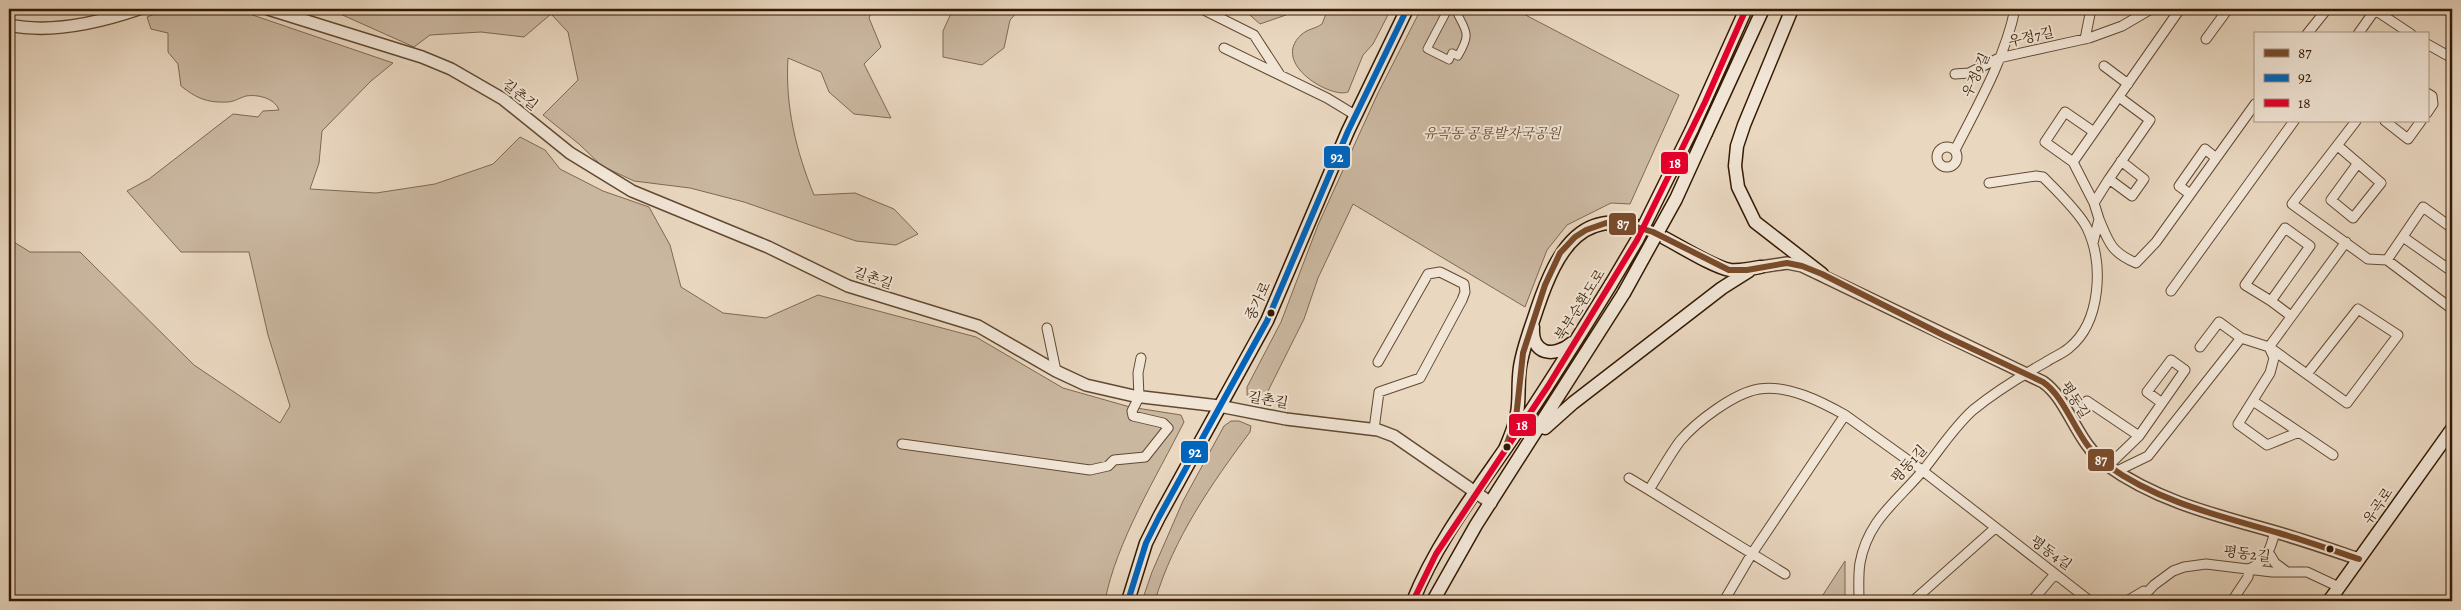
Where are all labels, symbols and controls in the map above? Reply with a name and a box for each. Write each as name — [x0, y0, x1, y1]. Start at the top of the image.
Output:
street label: 우정7길 — [2006, 23, 2056, 51]
legend — [2254, 32, 2428, 122]
text: 87 — [2298, 43, 2312, 63]
street label: 우정9길 — [1958, 50, 1994, 100]
text: 92 — [2298, 67, 2312, 87]
street label: 길촌길 — [498, 75, 542, 115]
text: 18 — [2298, 93, 2310, 113]
park label: 유곡동 공룡발자국공원 — [1423, 124, 1562, 143]
line badge: 92 — [1323, 145, 1351, 169]
text: 92 — [1330, 148, 1344, 167]
line badge: 18 — [1660, 151, 1689, 175]
text: 18 — [1669, 154, 1681, 173]
line badge: 87 — [1608, 212, 1637, 236]
text: 87 — [1617, 215, 1629, 234]
street label: 길촌길 — [851, 262, 895, 294]
street label: 북부순환도로 — [1550, 265, 1610, 344]
street label: 종가로 — [1241, 278, 1275, 323]
unlabelled marker — [1266, 308, 1276, 318]
street label: 평동길 — [2056, 378, 2094, 422]
street label: 길촌길 — [1246, 387, 1290, 413]
line badge: 18 — [1508, 413, 1537, 437]
text: 18 — [1516, 416, 1528, 435]
line badge: 92 — [1180, 440, 1209, 464]
street label: 평동1길 — [1887, 441, 1931, 487]
unlabelled marker — [1502, 442, 1512, 452]
text: 92 — [1188, 443, 1202, 462]
line badge: 87 — [2087, 448, 2115, 472]
text: 87 — [2095, 451, 2107, 470]
street label: 유곡로 — [2359, 484, 2398, 528]
street label: 평동4길 — [2026, 532, 2076, 574]
street label: 평동2길 — [2222, 542, 2272, 566]
unlabelled marker — [2325, 544, 2335, 554]

